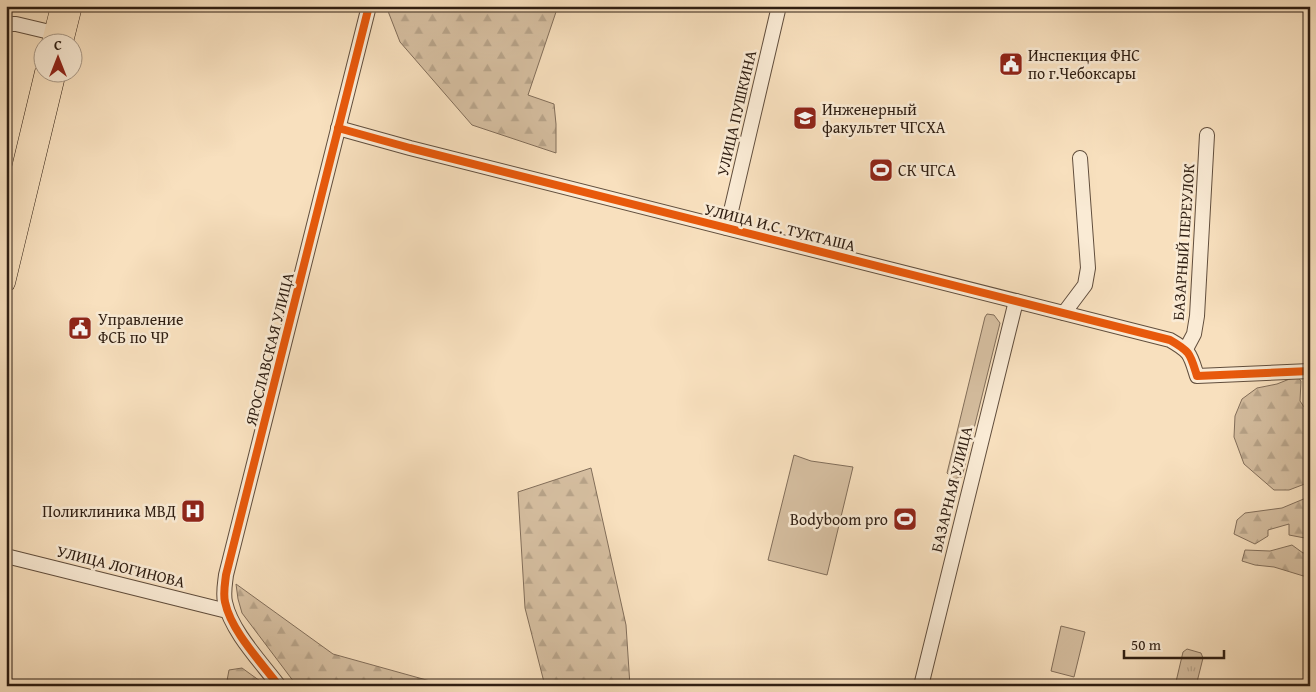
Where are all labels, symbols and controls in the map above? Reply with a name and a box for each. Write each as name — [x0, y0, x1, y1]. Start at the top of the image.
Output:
north arrow — [32, 32, 82, 82]
text: С — [54, 35, 62, 55]
place label: Инспекция ФНС по г.Чебоксары — [1028, 43, 1140, 85]
street label: УЛИЦА ПУШКИНА — [710, 47, 762, 178]
public building icon: Инспекция ФНС по г.Чебоксары — [998, 51, 1024, 77]
place label: Инженерный факультет ЧГСХА — [822, 97, 946, 139]
school or university icon: Инженерный факультет ЧГСХА — [792, 105, 818, 131]
sports icon: СК ЧГСА — [868, 157, 894, 183]
place label: СК ЧГСА — [898, 158, 956, 182]
street label: БАЗАРНЫЙ ПЕРЕУЛОК — [1166, 163, 1200, 321]
street label: УЛИЦА И.С. ТУКТАША — [702, 197, 859, 258]
street label: ЯРОСЛАВСКАЯ УЛИЦА — [238, 270, 300, 429]
place label: Управление ФСБ по ЧР — [98, 307, 183, 349]
public building icon: Управление ФСБ по ЧР — [67, 315, 93, 341]
street label: БАЗАРНАЯ УЛИЦА — [924, 423, 978, 555]
hospital icon: Поликлиника МВД — [180, 498, 206, 524]
place label: Поликлиника МВД — [42, 499, 176, 523]
sports icon: Bodyboom pro — [892, 506, 918, 532]
place label: Bodyboom pro — [790, 507, 888, 531]
street label: УЛИЦА ЛОГИНОВА — [54, 538, 188, 594]
scale bar — [1124, 627, 1224, 659]
text: 50 m — [1131, 634, 1162, 655]

